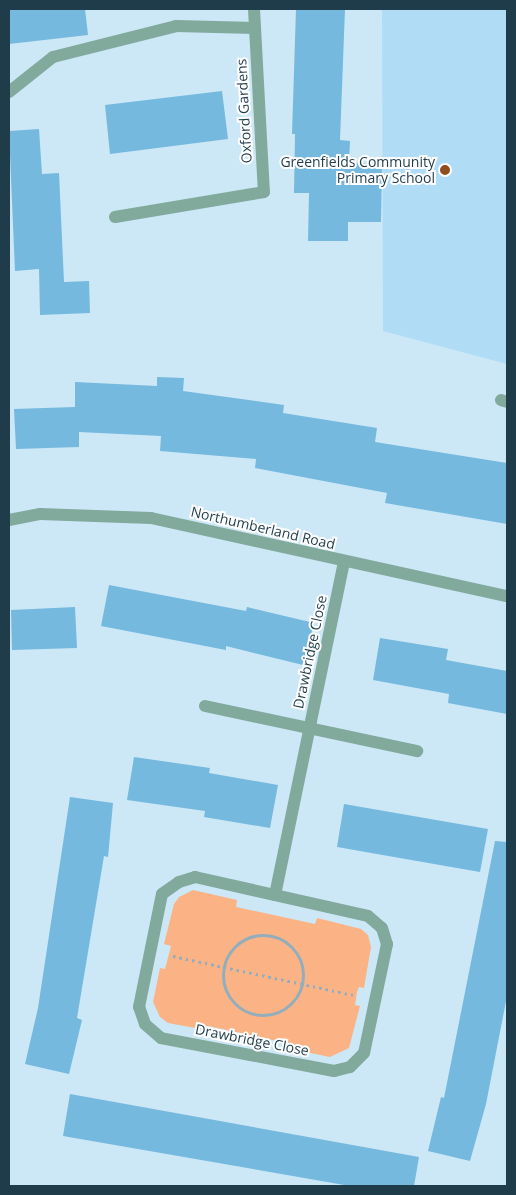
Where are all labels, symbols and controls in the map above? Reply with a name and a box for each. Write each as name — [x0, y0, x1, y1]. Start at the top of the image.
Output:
street label: Oxford Gardens — [233, 58, 255, 164]
place label: Greenfields Community Primary School — [280, 154, 435, 186]
marker: Greenfields Community Primary School — [439, 164, 451, 176]
street label: Northumberland Road — [189, 503, 337, 553]
street label: Drawbridge Close — [290, 594, 330, 710]
street label: Drawbridge Close — [194, 1021, 310, 1059]

